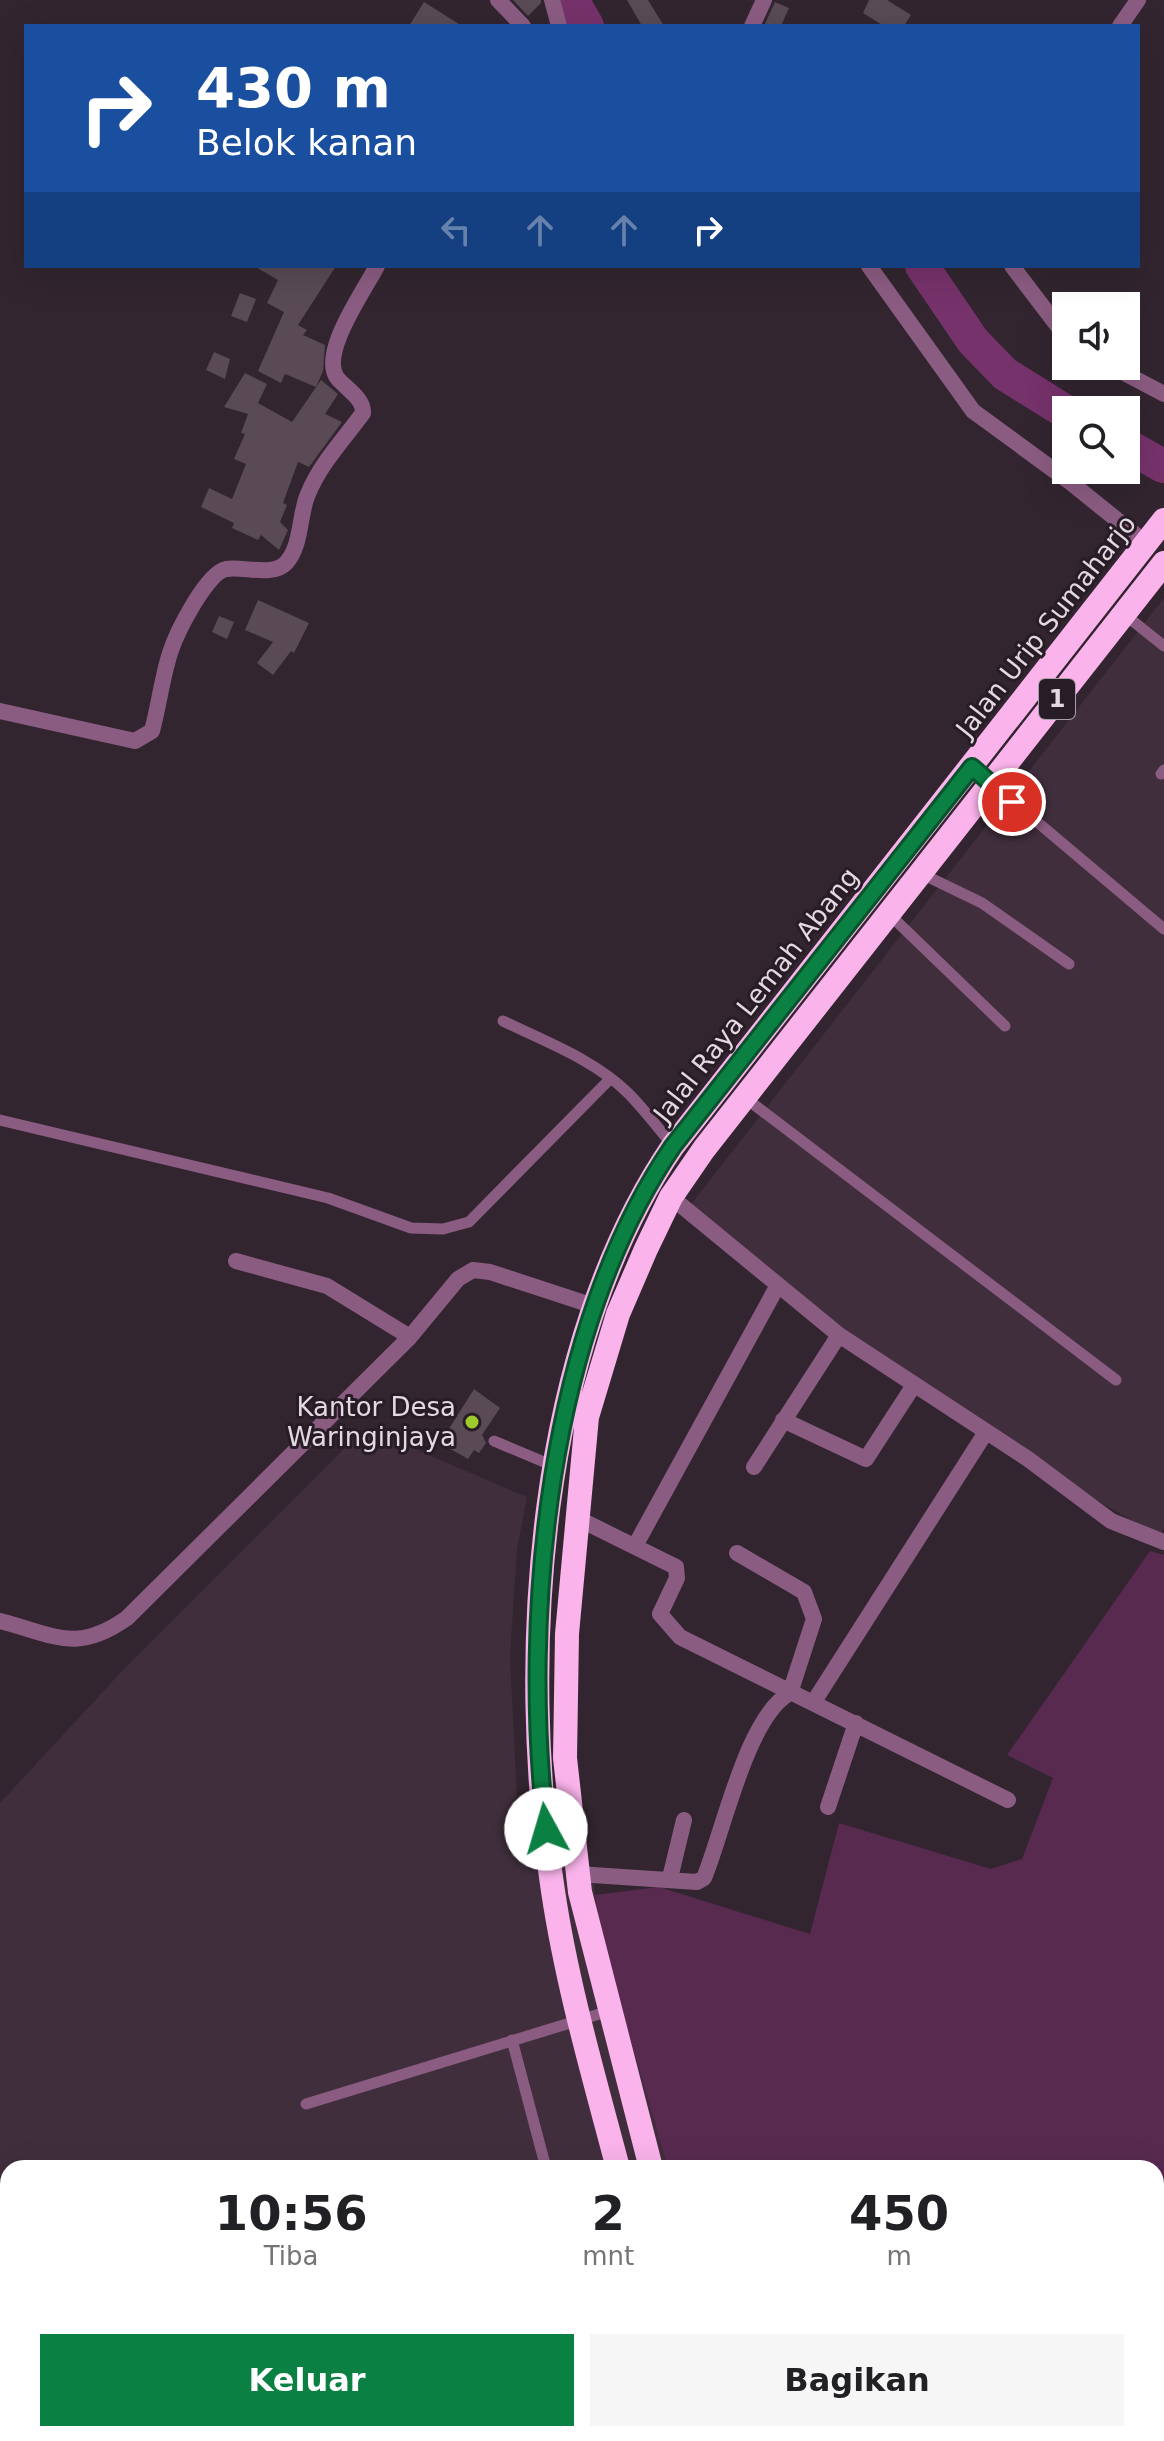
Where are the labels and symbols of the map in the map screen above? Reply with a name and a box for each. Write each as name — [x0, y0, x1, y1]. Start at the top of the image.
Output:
street label: Jalan Urip Sumaharjo — [949, 509, 1142, 745]
road number: 1 — [1039, 679, 1075, 719]
pin — [978, 768, 1046, 836]
street label: Jalal Raya Lemah Abang — [646, 862, 865, 1130]
place label: Kantor Desa Waringinjaya — [287, 1392, 456, 1452]
marker: Kantor Desa Waringinjaya — [463, 1413, 481, 1431]
position arrow — [504, 1787, 588, 1871]

